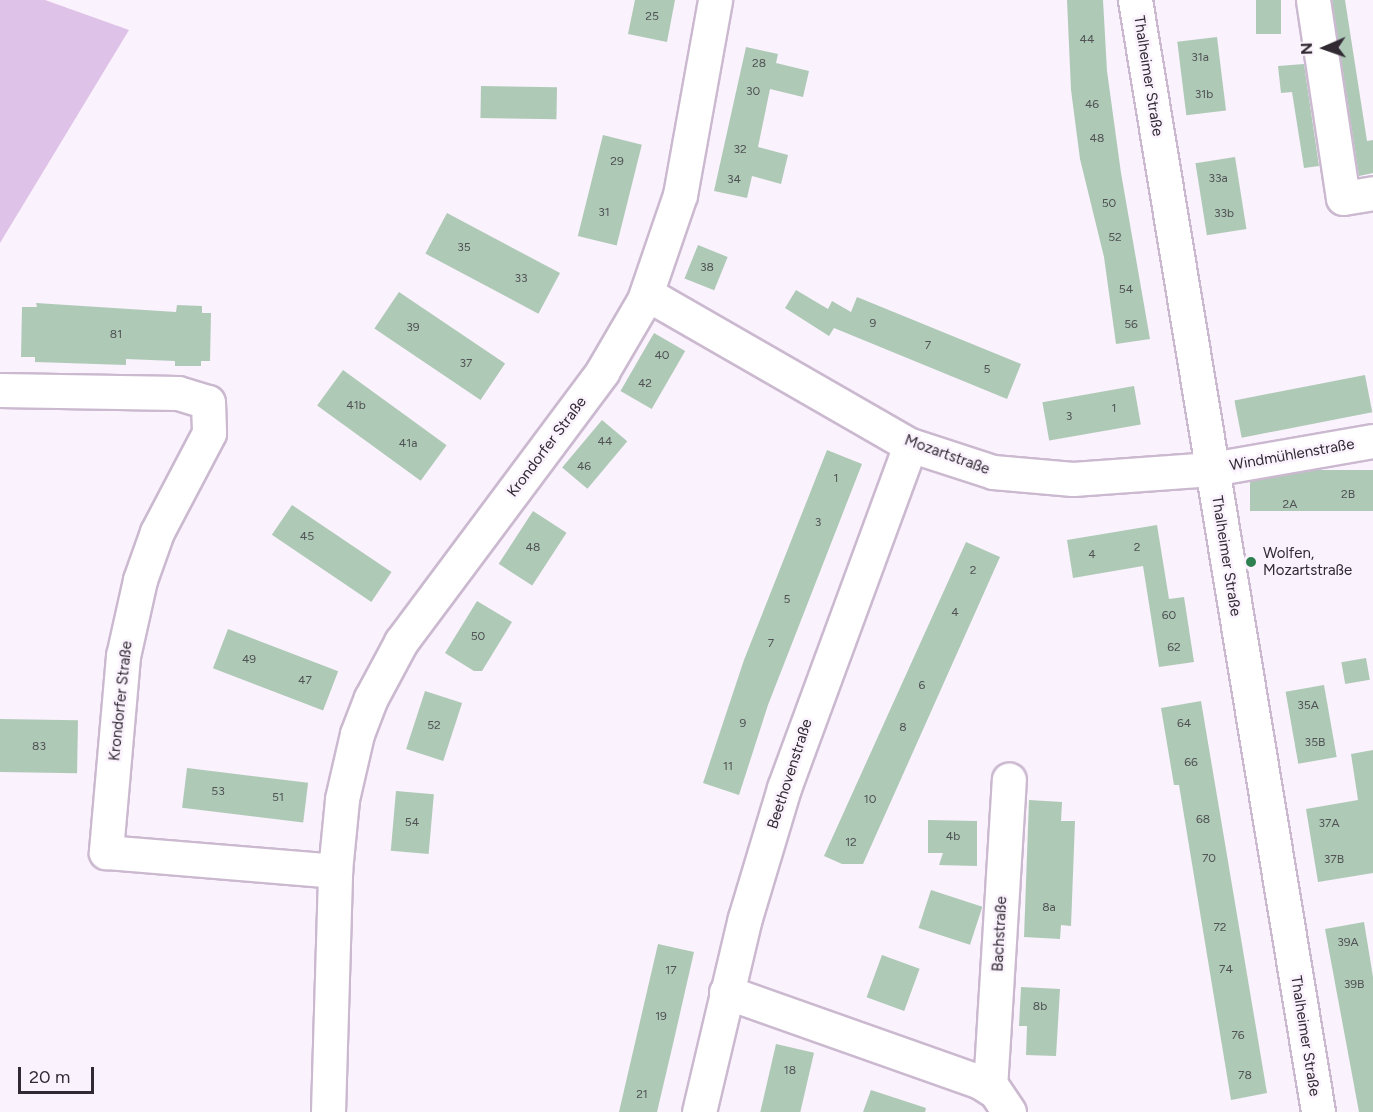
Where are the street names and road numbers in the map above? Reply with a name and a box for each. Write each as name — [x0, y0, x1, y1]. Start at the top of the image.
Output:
street label: Thalheimer Straße — [1130, 15, 1166, 137]
street label: Krondorfer Straße — [504, 393, 590, 501]
street label: Mozartstraße — [902, 431, 992, 479]
street label: Windmühlenstraße — [1228, 435, 1356, 475]
street label: Thalheimer Straße — [1208, 495, 1244, 617]
street label: Krondorfer Straße — [106, 640, 136, 762]
street label: Beethovenstraße — [764, 717, 816, 831]
street label: Bachstraße — [989, 896, 1011, 972]
street label: Thalheimer Straße — [1287, 975, 1323, 1097]

